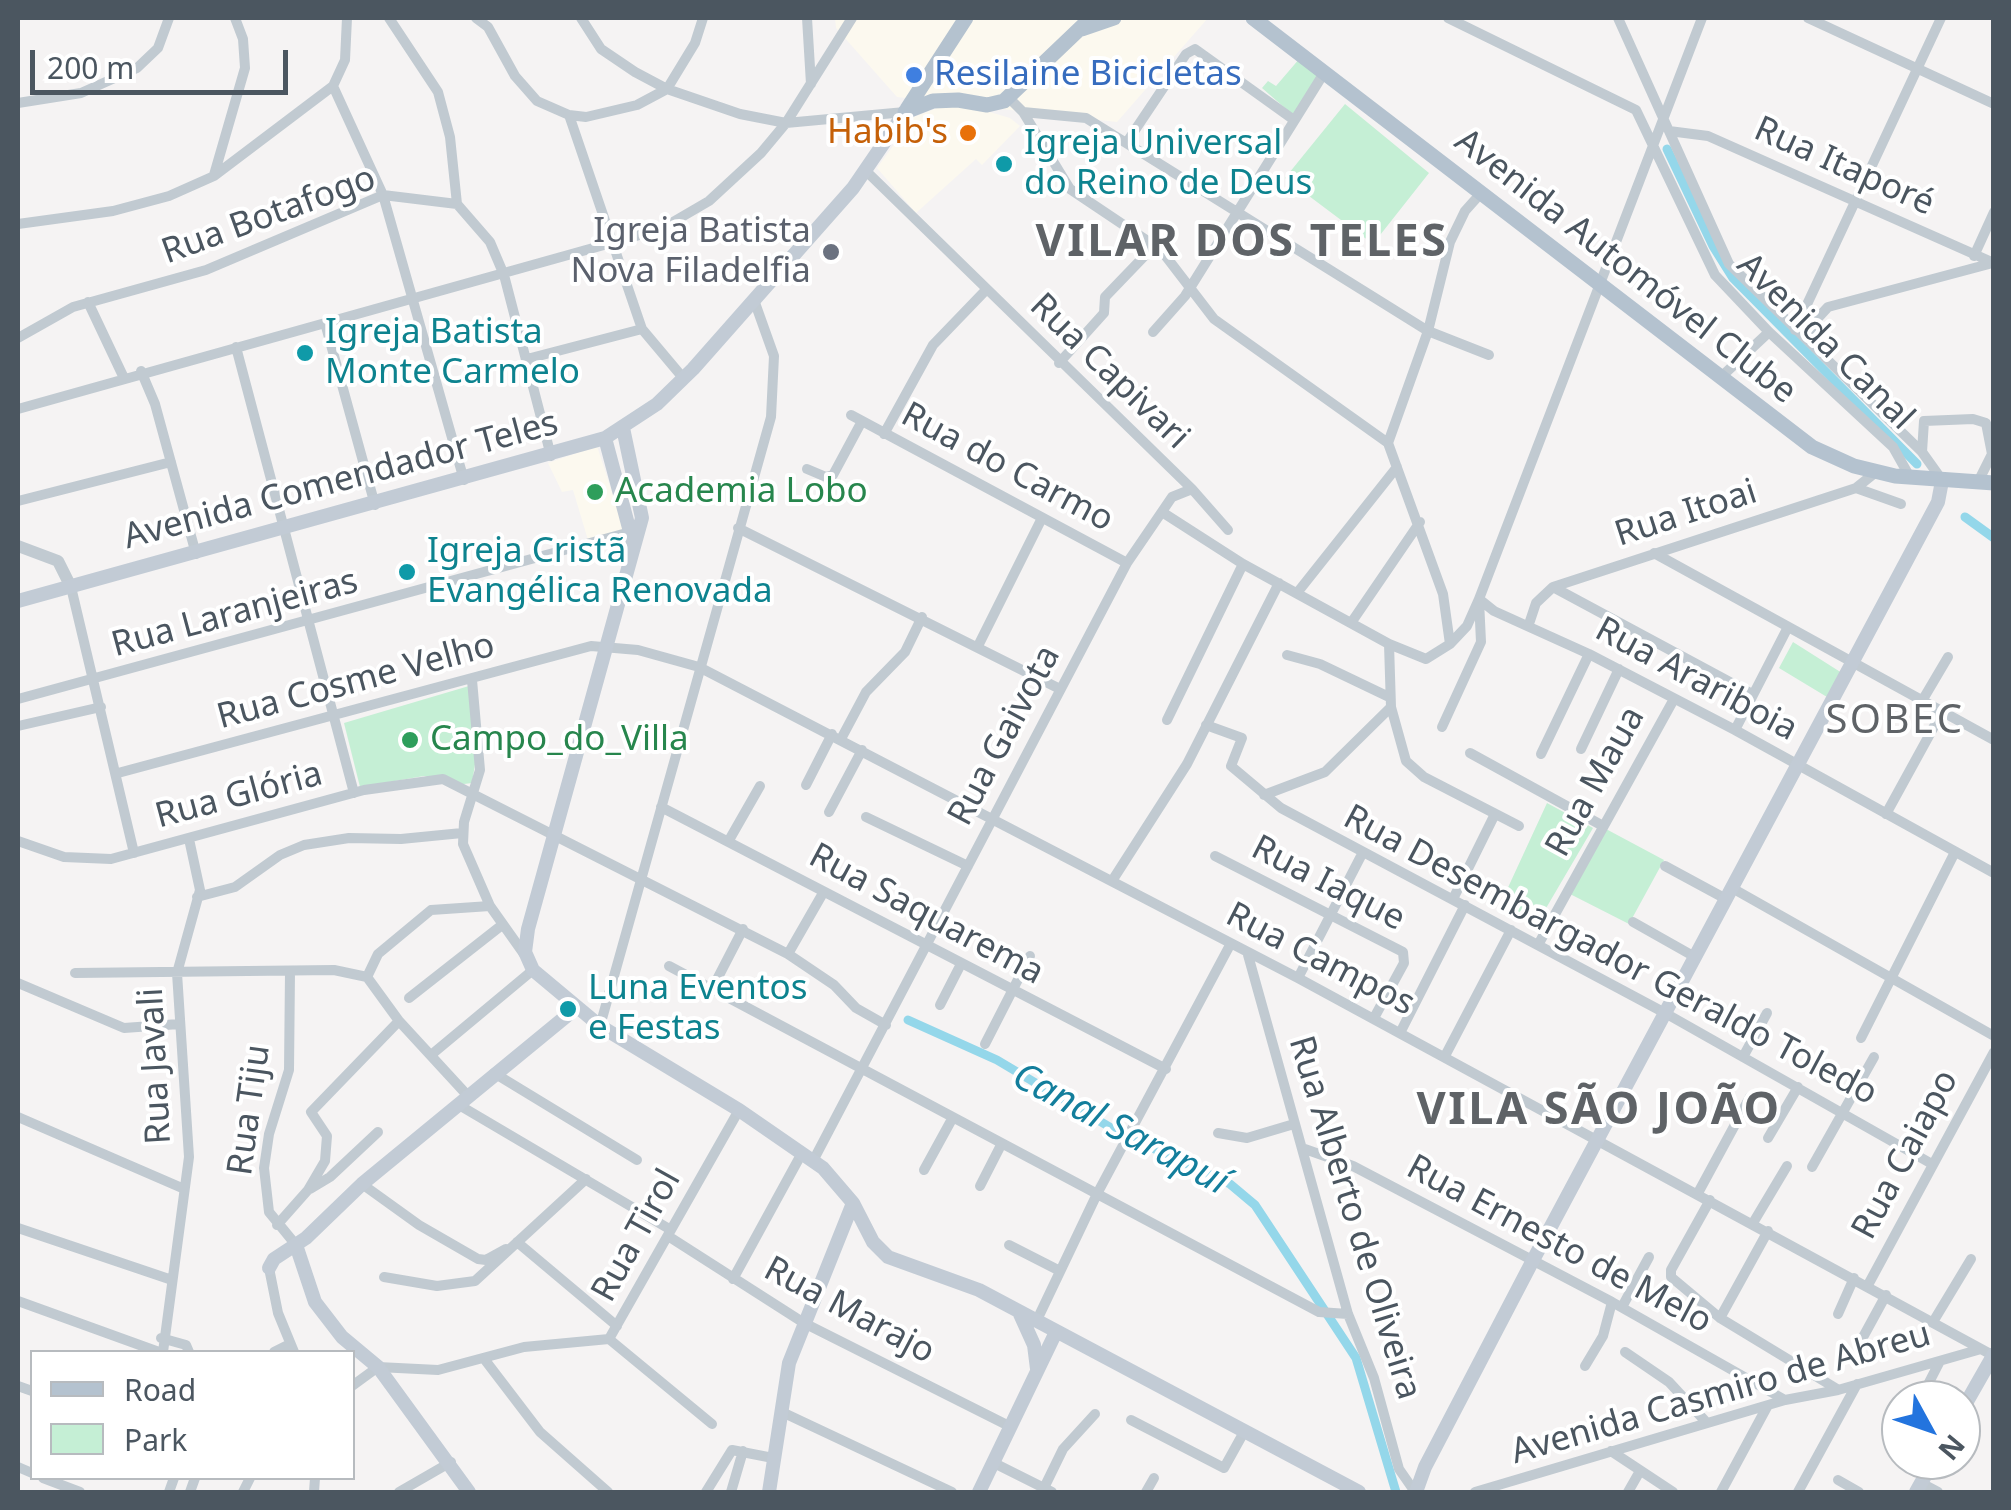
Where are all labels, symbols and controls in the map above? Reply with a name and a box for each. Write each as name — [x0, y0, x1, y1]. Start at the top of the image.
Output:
scale bar — [35, 30, 292, 92]
text: 200 m — [47, 47, 134, 88]
place label: Resilaine Bicicletas — [934, 54, 1242, 96]
marker: Resilaine Bicicletas — [903, 64, 925, 86]
street label: Rua Itaporé — [1748, 109, 1940, 225]
place label: Habib's — [827, 112, 948, 154]
street label: Avenida Automóvel Clube — [1446, 121, 1804, 413]
marker: Habib's — [957, 122, 979, 144]
place label: Igreja Universal do Reino de Deus — [1024, 123, 1312, 205]
marker: Igreja Universal do Reino de Deus — [993, 153, 1015, 175]
street label: Rua Botafogo — [156, 158, 382, 274]
place label: Igreja Batista Nova Filadelfia — [571, 211, 811, 293]
district label: VILAR DOS TELES — [1035, 216, 1449, 270]
marker: Igreja Batista Nova Filadelfia — [820, 241, 842, 263]
street label: Avenida Canal — [1728, 245, 1922, 439]
street label: Rua Capivari — [1021, 286, 1197, 458]
place label: Igreja Batista Monte Carmelo — [325, 312, 580, 394]
marker: Igreja Batista Monte Carmelo — [294, 342, 316, 364]
street label: Rua do Carmo — [894, 395, 1120, 541]
street label: Avenida Comendador Teles — [119, 403, 563, 559]
place label: Academia Lobo — [615, 471, 868, 513]
street label: Rua Itoai — [1610, 471, 1762, 557]
marker: Academia Lobo — [584, 481, 606, 503]
place label: Igreja Cristã Evangélica Renovada — [427, 531, 773, 613]
street label: Rua Laranjeiras — [107, 561, 363, 667]
marker: Igreja Cristã Evangélica Renovada — [396, 561, 418, 583]
street label: Rua Arariboia — [1588, 609, 1804, 751]
street label: Rua Cosme Velho — [213, 625, 499, 739]
street label: Rua Gaivota — [940, 639, 1070, 833]
district label: SOBEC — [1825, 698, 1965, 746]
street label: Rua Maua — [1538, 700, 1654, 864]
place label: Campo_do_Villa — [430, 719, 689, 761]
marker: Campo_do_Villa — [399, 729, 421, 751]
street label: Rua Glória — [151, 754, 327, 838]
street label: Rua Desembargador Geraldo Toledo — [1336, 797, 1884, 1115]
street label: Rua Iaque — [1244, 827, 1412, 941]
street label: Rua Saquarema — [802, 836, 1050, 994]
street label: Rua Campos — [1219, 895, 1421, 1025]
place label: Luna Eventos e Festas — [588, 968, 808, 1050]
street label: Rua Javali — [131, 987, 181, 1145]
marker: Luna Eventos e Festas — [557, 998, 579, 1020]
street label: Rua Alberto de Oliveira — [1279, 1031, 1429, 1405]
street label: Rua Tiju — [220, 1042, 280, 1178]
water label: Canal Sarapuí — [1004, 1054, 1236, 1206]
street label: Rua Caiapo — [1844, 1063, 1968, 1247]
district label: VILA SÃO JOÃO — [1416, 1084, 1782, 1138]
street label: Rua Ernesto de Melo — [1399, 1147, 1719, 1343]
street label: Rua Tirol — [584, 1163, 690, 1309]
street label: Rua Marajo — [757, 1249, 941, 1373]
street label: Avenida Casmiro de Abreu — [1506, 1314, 1936, 1474]
legend — [30, 1350, 355, 1480]
text: Road — [124, 1369, 196, 1410]
north arrow — [1881, 1380, 1981, 1480]
text: Park — [124, 1419, 187, 1460]
text: N — [1931, 1427, 1974, 1469]

